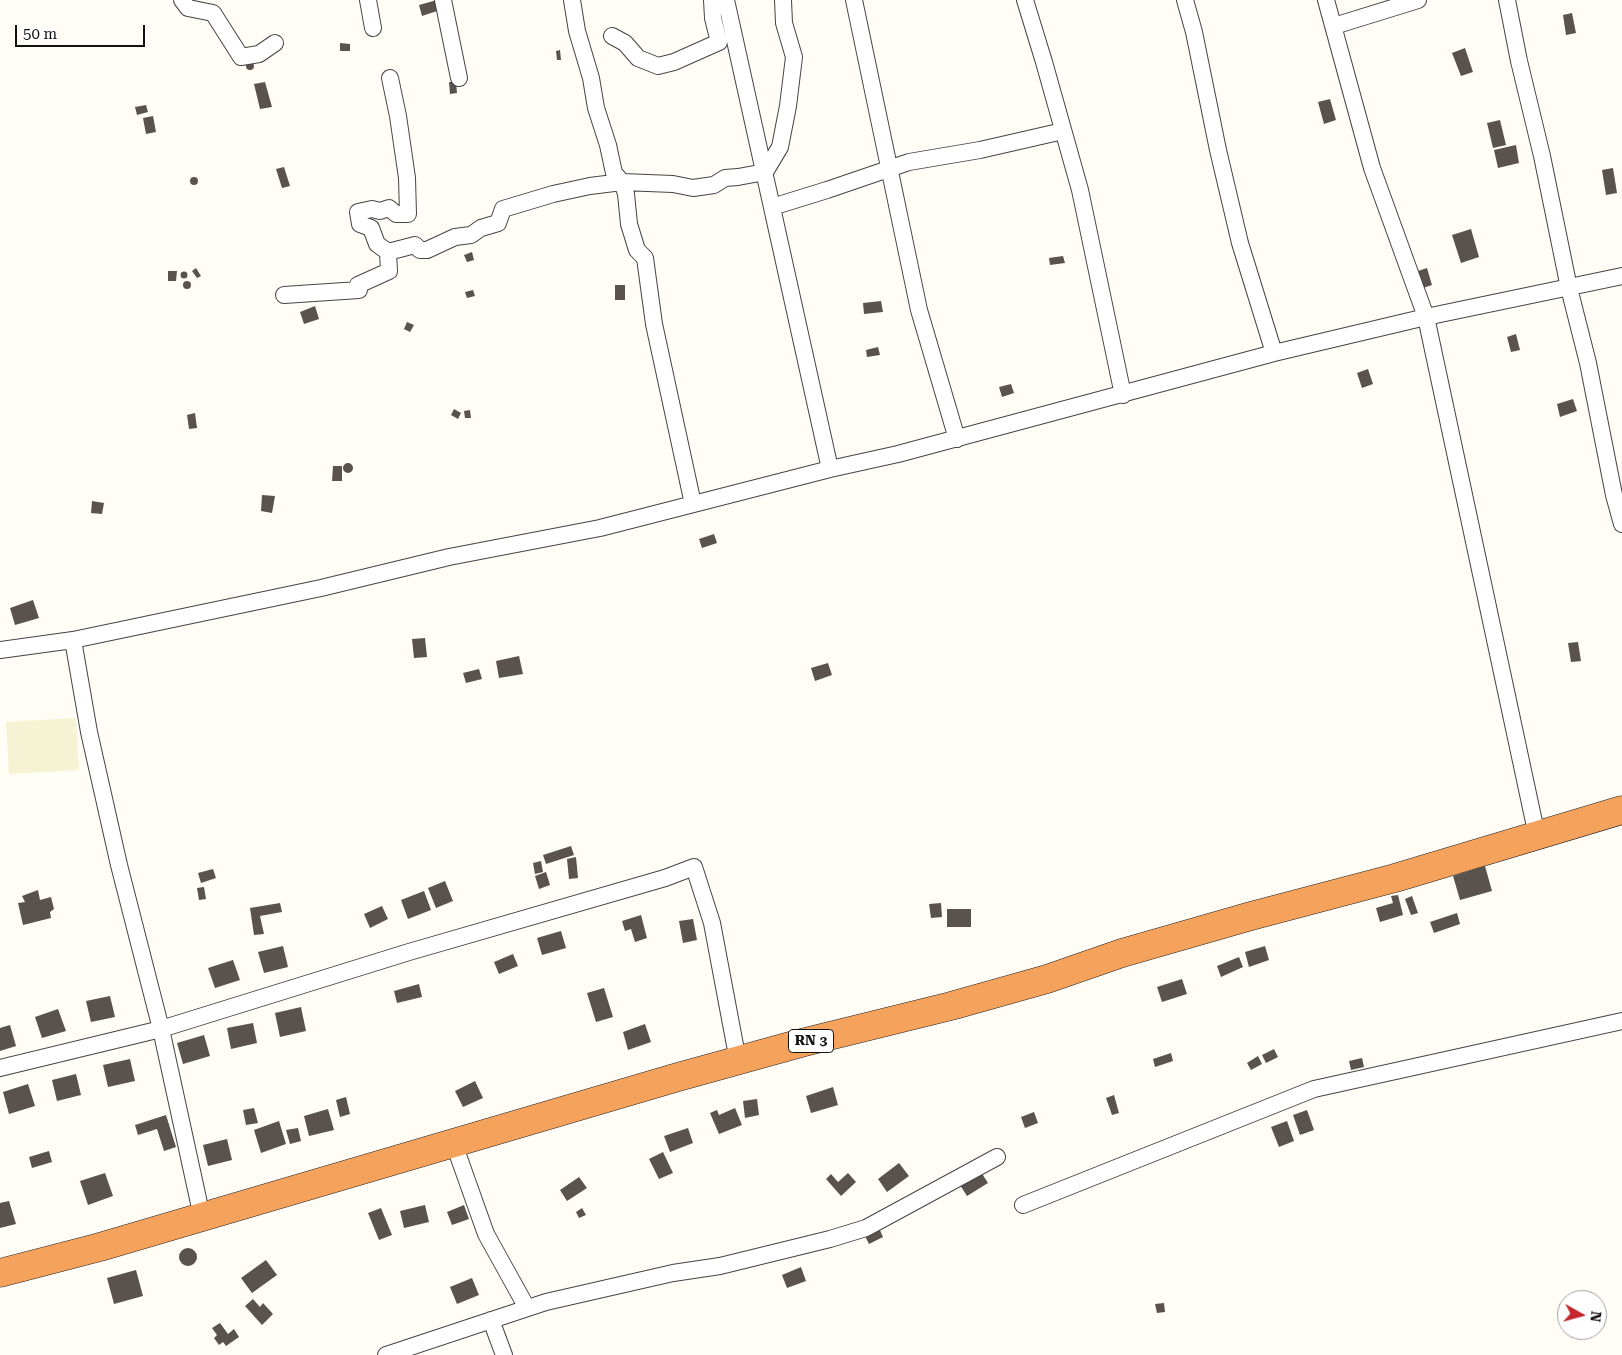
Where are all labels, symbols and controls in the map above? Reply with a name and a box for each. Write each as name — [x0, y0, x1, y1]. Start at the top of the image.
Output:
scale bar — [18, 15, 148, 47]
text: 50 m — [23, 25, 57, 43]
road number: RN 3 — [788, 1030, 834, 1052]
north arrow — [1557, 1290, 1607, 1340]
text: N — [1587, 1310, 1604, 1323]

